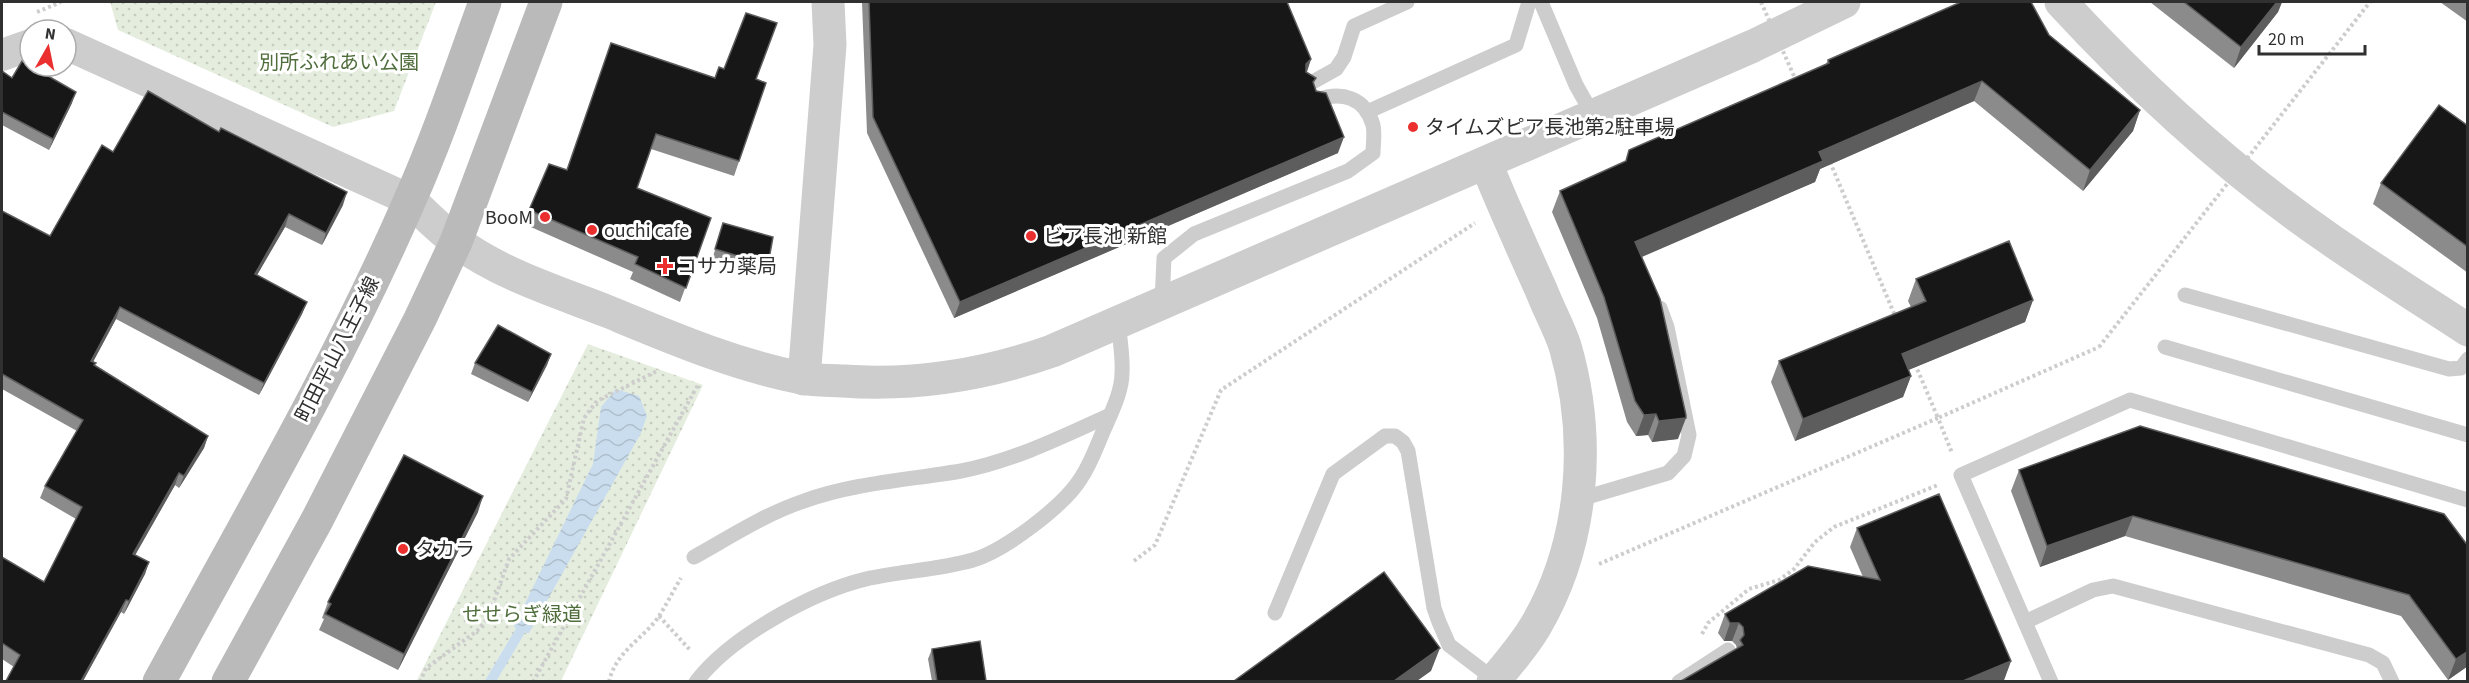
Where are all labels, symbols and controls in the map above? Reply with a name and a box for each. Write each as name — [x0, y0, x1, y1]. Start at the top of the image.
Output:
north arrow — [18, 18, 78, 78]
scale bar — [2259, 18, 2366, 56]
text: N — [43, 22, 57, 46]
text: 20 m — [2268, 27, 2304, 52]
park label: 別所ふれあい公園 — [259, 49, 419, 77]
place label: タイムズピア長池第2駐車場 — [1425, 114, 1675, 142]
marker: タイムズピア長池第2駐車場 — [1406, 120, 1420, 134]
place label: BooM — [485, 204, 533, 232]
marker: BooM — [538, 210, 552, 224]
place label: ouchi cafe — [604, 217, 689, 245]
marker: ouchi cafe — [585, 223, 599, 237]
place label: ビア長池 新館 — [1043, 223, 1167, 251]
marker: ビア長池 新館 — [1024, 229, 1038, 243]
place label: コサカ薬局 — [677, 253, 777, 281]
marker: コサカ薬局 — [658, 259, 672, 273]
street label: 町田平山八王子線 — [289, 272, 387, 427]
place label: タカラ — [415, 536, 475, 564]
marker: タカラ — [396, 542, 410, 556]
park label: せせらぎ緑道 — [462, 601, 582, 629]

